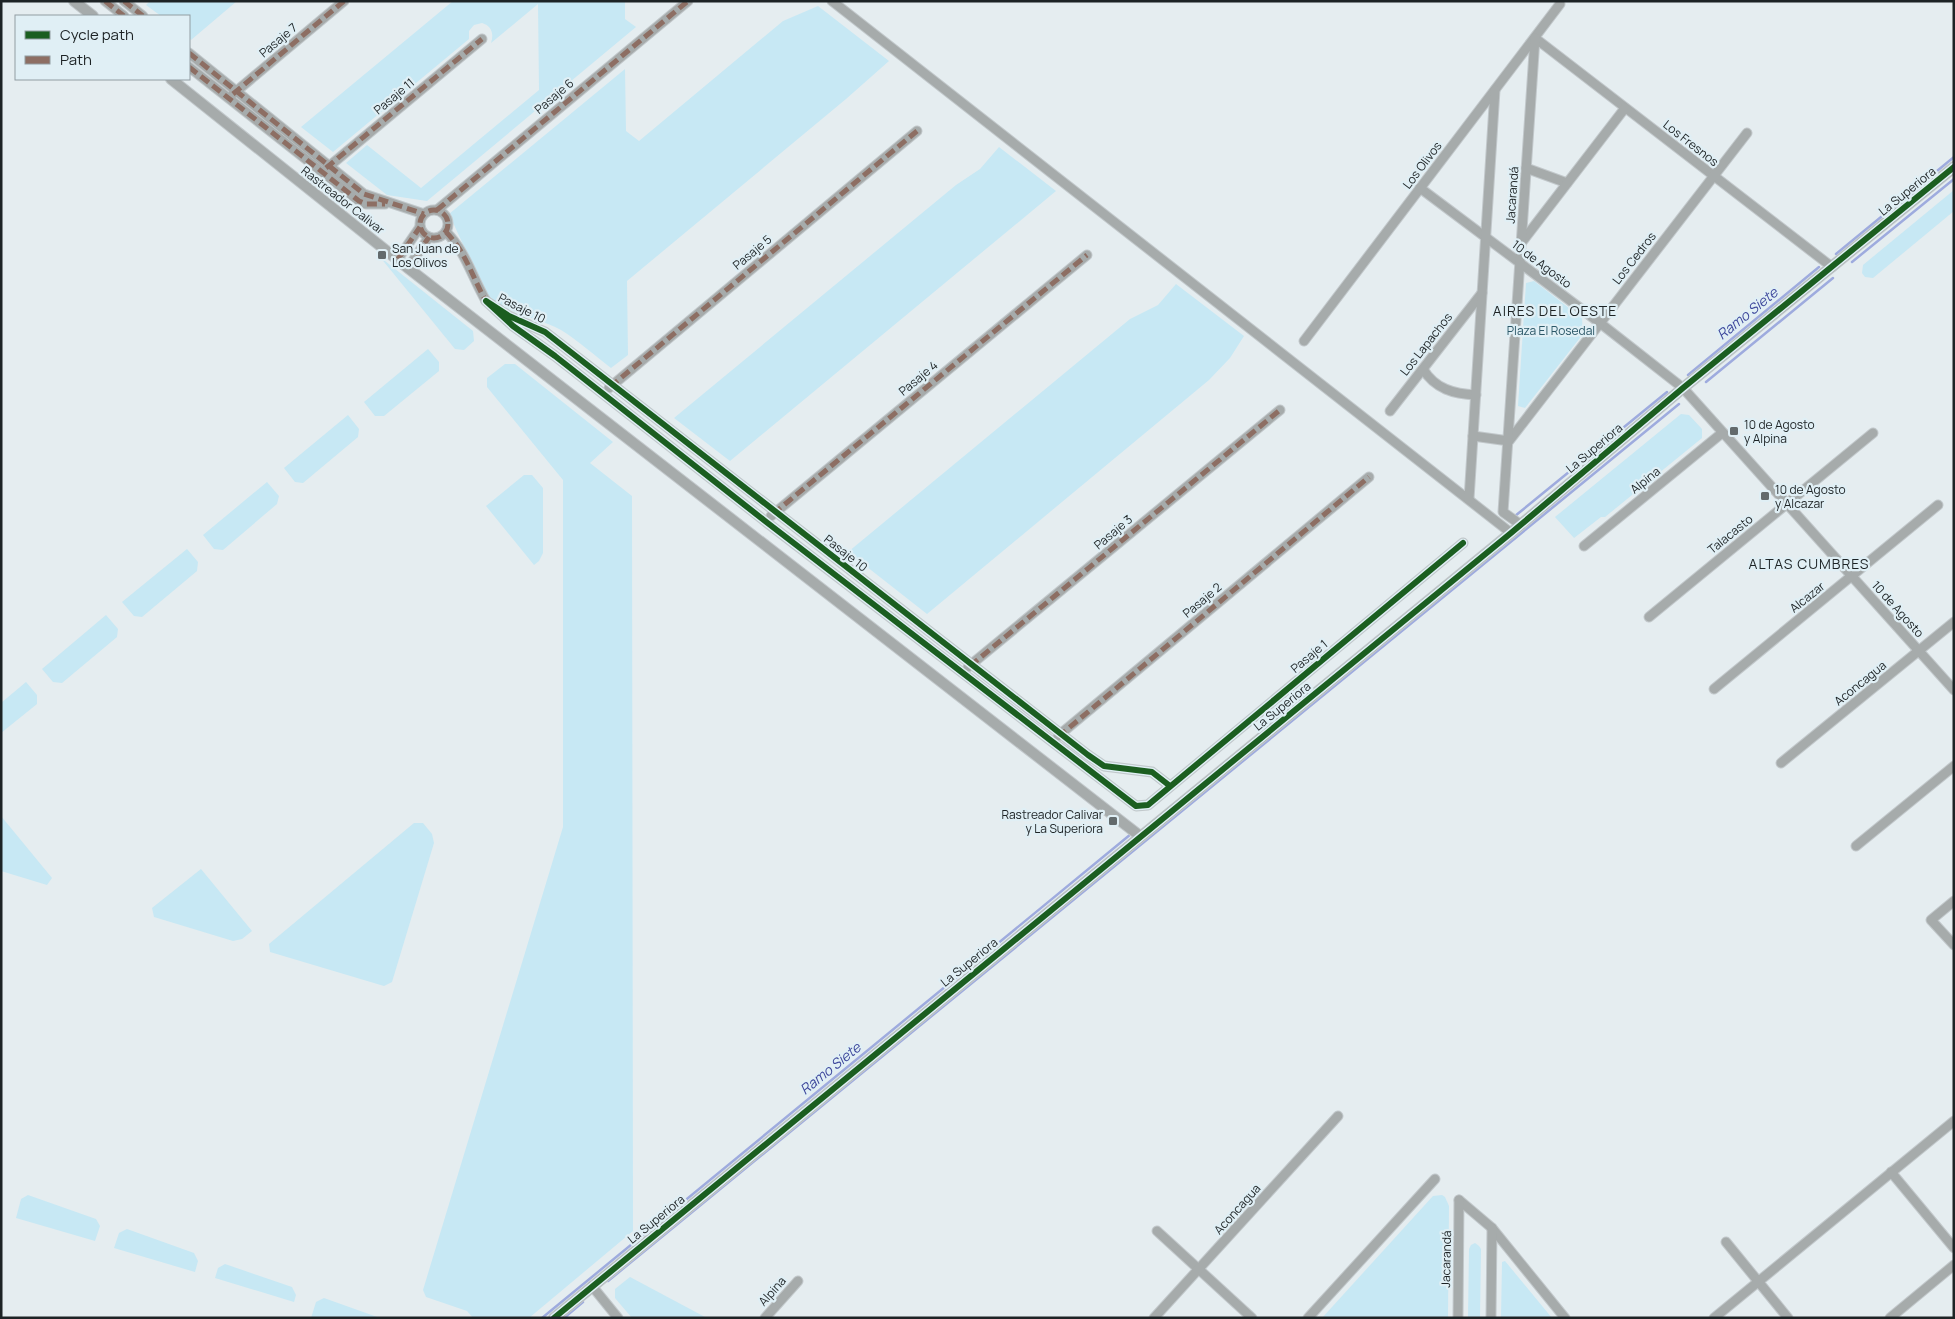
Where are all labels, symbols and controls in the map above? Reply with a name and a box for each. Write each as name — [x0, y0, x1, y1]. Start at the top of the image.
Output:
legend — [15, 15, 190, 80]
street label: Pasaje 7 — [255, 19, 301, 61]
text: Cycle path — [60, 24, 134, 45]
text: Path — [60, 49, 92, 70]
street label: Pasaje 11 — [370, 74, 418, 118]
street label: Pasaje 6 — [531, 75, 577, 117]
street label: Los Fresnos — [1660, 116, 1722, 170]
street label: Los Olivos — [1399, 138, 1445, 192]
street label: Rastreador Calivar — [298, 162, 389, 238]
street label: La Superiora — [1875, 163, 1939, 219]
street label: Jacarandá — [1502, 166, 1522, 224]
street label: Los Cedros — [1608, 228, 1660, 288]
street label: Pasaje 5 — [729, 231, 775, 273]
street label: 10 de Agosto — [1509, 236, 1575, 292]
place label: San Juan de Los Olivos — [392, 240, 459, 271]
marker: San Juan de Los Olivos — [376, 249, 388, 261]
water label: Ramo Siete — [1713, 282, 1782, 343]
street label: Pasaje 10 — [495, 289, 549, 327]
district label: AIRES DEL OESTE — [1493, 301, 1617, 320]
street label: Los Lapachos — [1396, 309, 1456, 379]
park label: Plaza El Rosedal — [1507, 322, 1595, 339]
street label: Pasaje 4 — [895, 357, 941, 399]
place label: 10 de Agosto y Alpina — [1744, 416, 1815, 447]
street label: La Superiora — [1562, 419, 1626, 477]
marker: 10 de Agosto y Alpina — [1728, 425, 1740, 437]
street label: Alpina — [1626, 463, 1664, 497]
place label: 10 de Agosto y Alcazar — [1775, 481, 1846, 512]
marker: 10 de Agosto y Alcazar — [1759, 490, 1771, 502]
street label: Pasaje 3 — [1090, 511, 1136, 553]
street label: Talacasto — [1704, 511, 1756, 557]
street label: Pasaje 10 — [821, 531, 871, 575]
district label: ALTAS CUMBRES — [1749, 554, 1869, 573]
street label: Alcazar — [1786, 577, 1829, 616]
street label: 10 de Agosto — [1868, 577, 1928, 641]
street label: Pasaje 2 — [1179, 579, 1225, 621]
street label: Pasaje 1 — [1287, 635, 1331, 677]
street label: Aconcagua — [1830, 657, 1890, 709]
street label: La Superiora — [1250, 678, 1314, 734]
place label: Rastreador Calivar y La Superiora — [1001, 806, 1104, 837]
marker: Rastreador Calivar y La Superiora — [1107, 815, 1119, 827]
street label: La Superiora — [937, 934, 1001, 990]
water label: Ramo Siete — [796, 1037, 865, 1098]
street label: Aconcagua — [1210, 1180, 1264, 1238]
street label: La Superiora — [624, 1191, 688, 1247]
street label: Jacarandá — [1437, 1230, 1455, 1288]
street label: Alpina — [754, 1273, 790, 1309]

